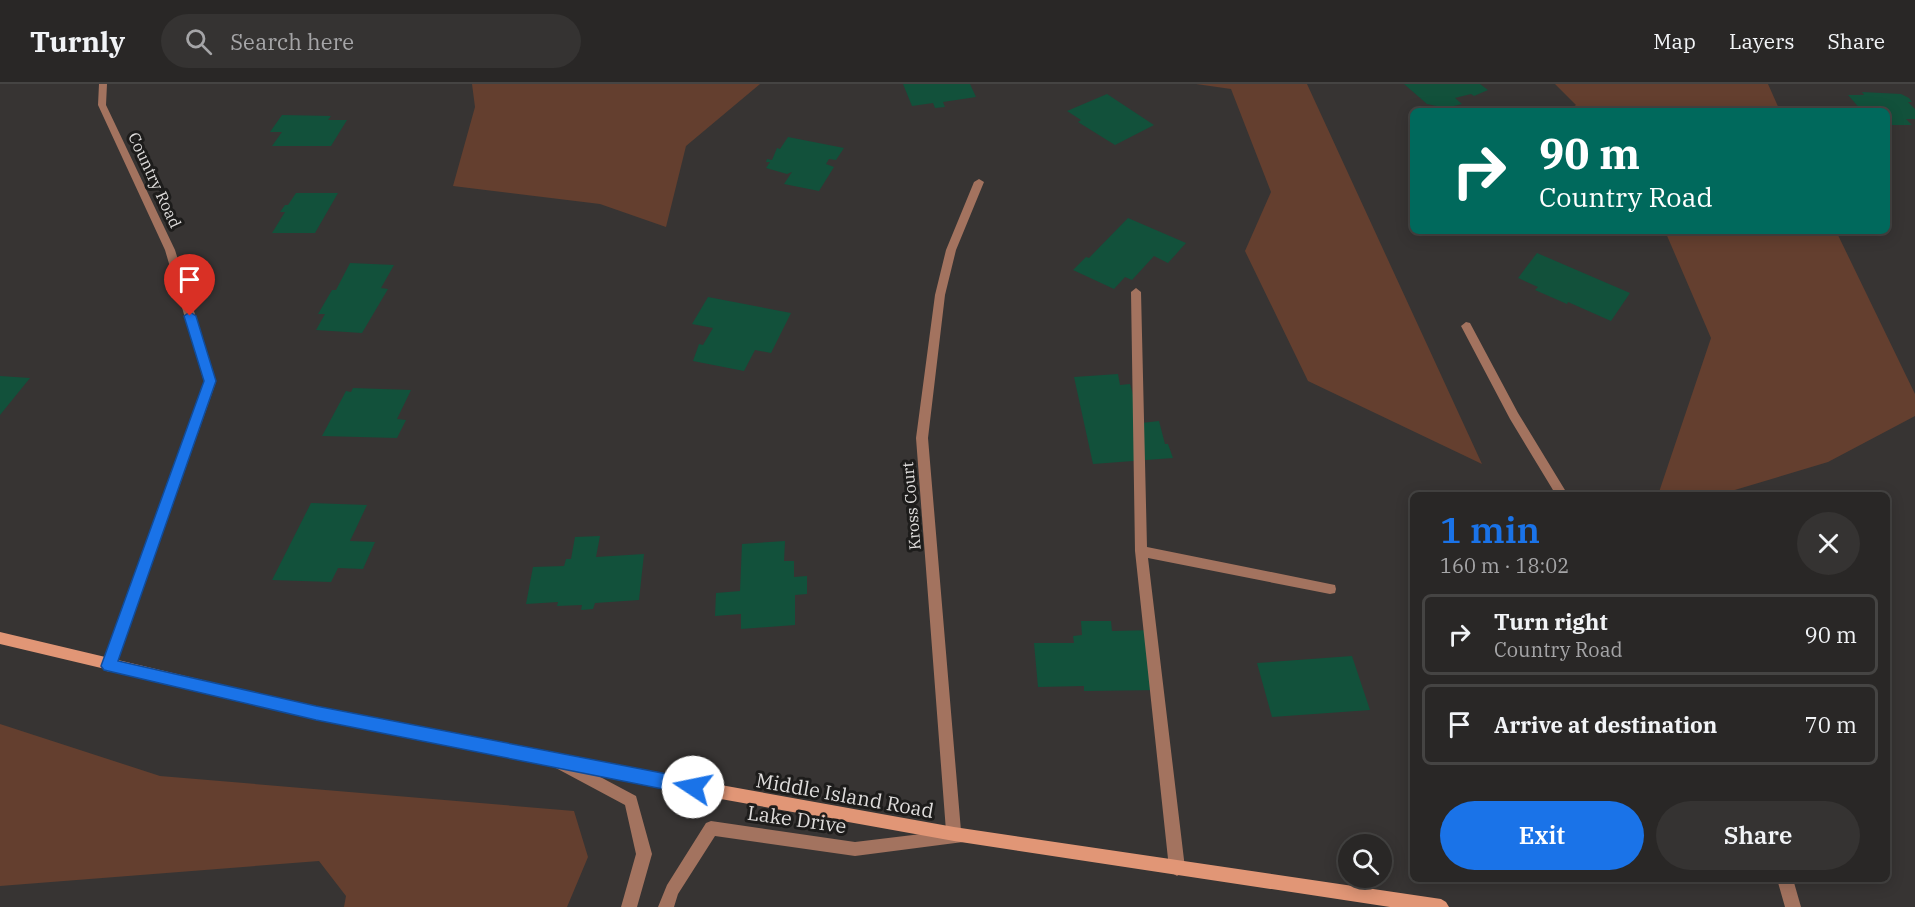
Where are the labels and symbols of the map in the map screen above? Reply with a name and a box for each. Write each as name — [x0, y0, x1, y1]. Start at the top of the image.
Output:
street label: Country Road — [124, 129, 186, 231]
pin — [164, 254, 215, 316]
street label: Kross Court — [897, 461, 925, 551]
position arrow — [661, 755, 725, 819]
street label: Middle Island Road — [754, 766, 936, 824]
street label: Lake Drive — [746, 799, 848, 839]

